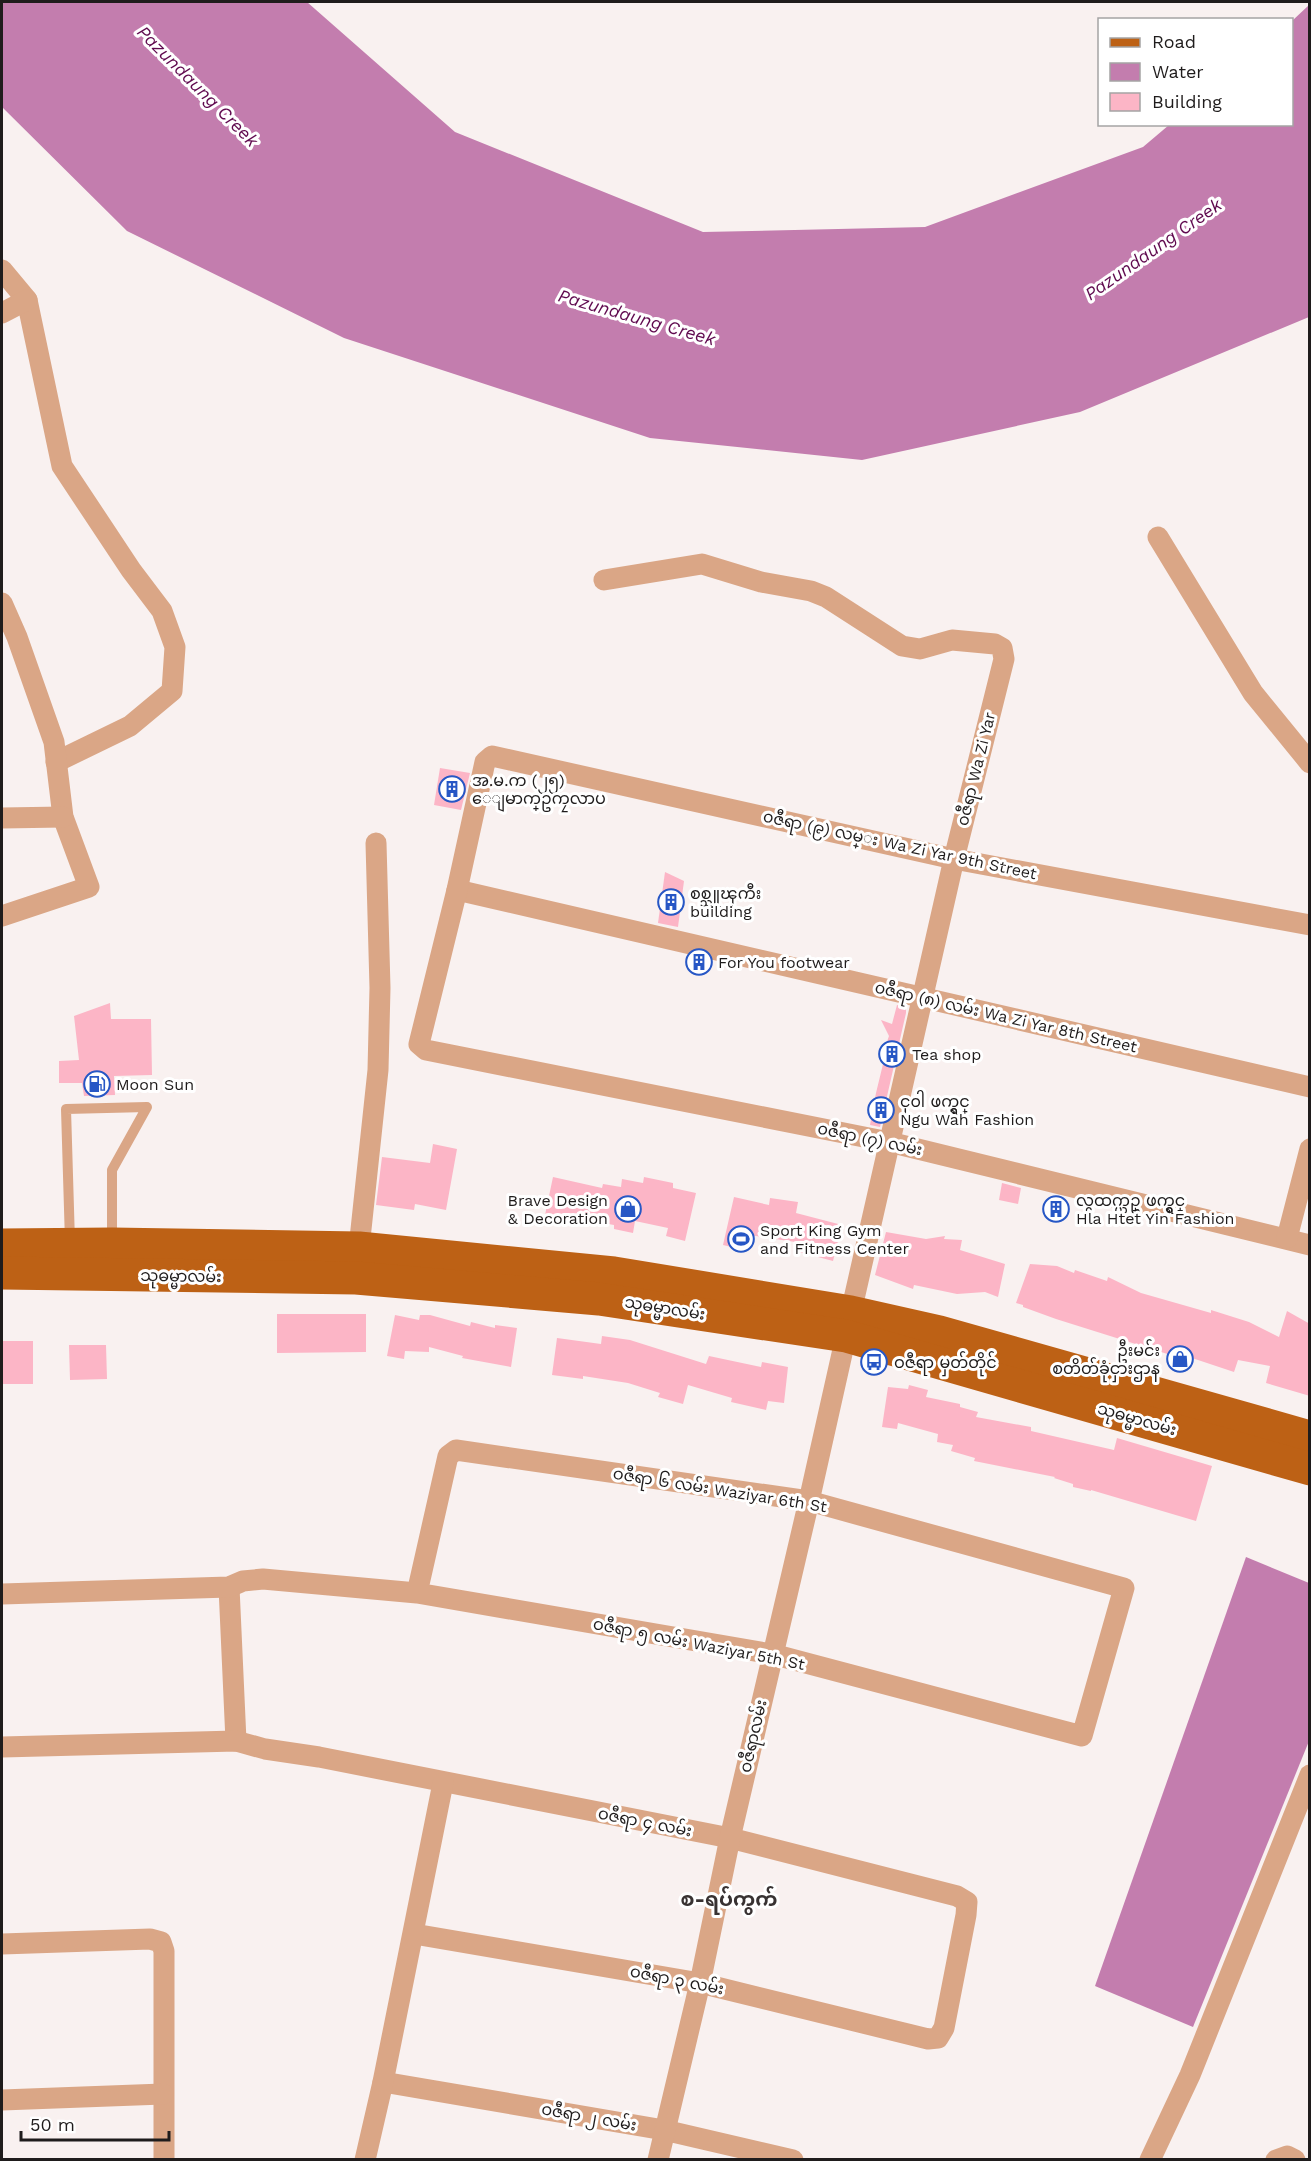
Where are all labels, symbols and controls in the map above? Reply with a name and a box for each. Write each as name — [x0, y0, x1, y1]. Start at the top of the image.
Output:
legend — [1098, 18, 1293, 126]
water label: Pazundaung Creek — [133, 21, 264, 152]
text: Road — [1152, 31, 1196, 52]
text: Water — [1152, 61, 1204, 82]
text: Building — [1152, 91, 1222, 112]
water label: Pazundaung Creek — [1080, 193, 1227, 304]
water label: Pazundaung Creek — [556, 285, 719, 350]
street label: ၀ဇီရာ Wa Zi Yar — [952, 709, 1003, 829]
place label: အ.မ.က (၂၅) ေျမာက္ဥကၠလာပ — [472, 771, 606, 813]
building icon: အ.မ.က (၂၅) ေျမာက္ဥကၠလာပ — [437, 774, 467, 804]
street label: ၀ဇီရာ (၉) လမ္း Wa Zi Yar 9th Street — [761, 806, 1039, 887]
place label: စစ္သူၾကီး building — [690, 883, 761, 921]
building icon: စစ္သူၾကီး building — [656, 887, 686, 917]
building icon: For You footwear — [684, 947, 714, 977]
place label: For You footwear — [718, 953, 850, 972]
street label: ၀ဇီရာ (၈) လမ်း Wa Zi Yar 8th Street — [872, 976, 1140, 1060]
building icon: Tea shop — [877, 1039, 907, 1069]
place label: Tea shop — [912, 1045, 981, 1064]
fuel station icon: Moon Sun — [82, 1069, 112, 1099]
place label: Moon Sun — [116, 1075, 194, 1094]
place label: ငု၀ါ ဖက္ရွင္ Ngu Wah Fashion — [900, 1090, 1034, 1129]
building icon: ငု၀ါ ဖက္ရွင္ Ngu Wah Fashion — [866, 1095, 896, 1125]
street label: ၀ဇီရာ (၇) လမ်း — [815, 1117, 924, 1163]
place label: Brave Design & Decoration — [508, 1191, 608, 1228]
place label: လွထက္ယဥ္ ဖက္ရွင္ Hla Htet Yin Fashion — [1076, 1191, 1234, 1228]
shop icon: Brave Design & Decoration — [613, 1194, 643, 1224]
building icon: လွထက္ယဥ္ ဖက္ရွင္ Hla Htet Yin Fashion — [1041, 1194, 1071, 1224]
place label: Sport King Gym and Fitness Center — [760, 1221, 910, 1258]
sports icon: Sport King Gym and Fitness Center — [726, 1224, 756, 1254]
street label: သုဓမ္မာလမ်း — [140, 1264, 222, 1291]
street label: သုဓမ္မာလမ်း — [623, 1290, 707, 1329]
place label: ဦးမင်း စတိတ်ခုံငှားဌာန — [1052, 1339, 1160, 1383]
shop icon: ဦးမင်း စတိတ်ခုံငှားဌာန — [1165, 1344, 1195, 1374]
bus stop icon: ဝဇီရာ မှတ်တိုင် — [859, 1347, 889, 1377]
place label: ဝဇီရာ မှတ်တိုင် — [894, 1351, 997, 1377]
street label: သုဓမ္မာလမ်း — [1094, 1397, 1179, 1444]
street label: ဝဇီရာ ၆ လမ်း Waziyar 6th St — [611, 1462, 829, 1520]
street label: ဝဇီရာ ၅ လမ်း Waziyar 5th St — [591, 1612, 807, 1678]
street label: ဝဇီရာလမ်း — [733, 1697, 775, 1775]
street label: ဝဇီရာ ၄ လမ်း — [596, 1802, 694, 1844]
district label: စ-ရပ်ကွက် — [681, 1886, 777, 1915]
street label: ဝဇီရာ ၃ လမ်း — [628, 1960, 726, 2002]
street label: ဝဇီရာ ၂ လမ်း — [539, 2097, 638, 2139]
scale bar — [21, 2104, 170, 2142]
text: 50 m — [30, 2114, 75, 2135]

